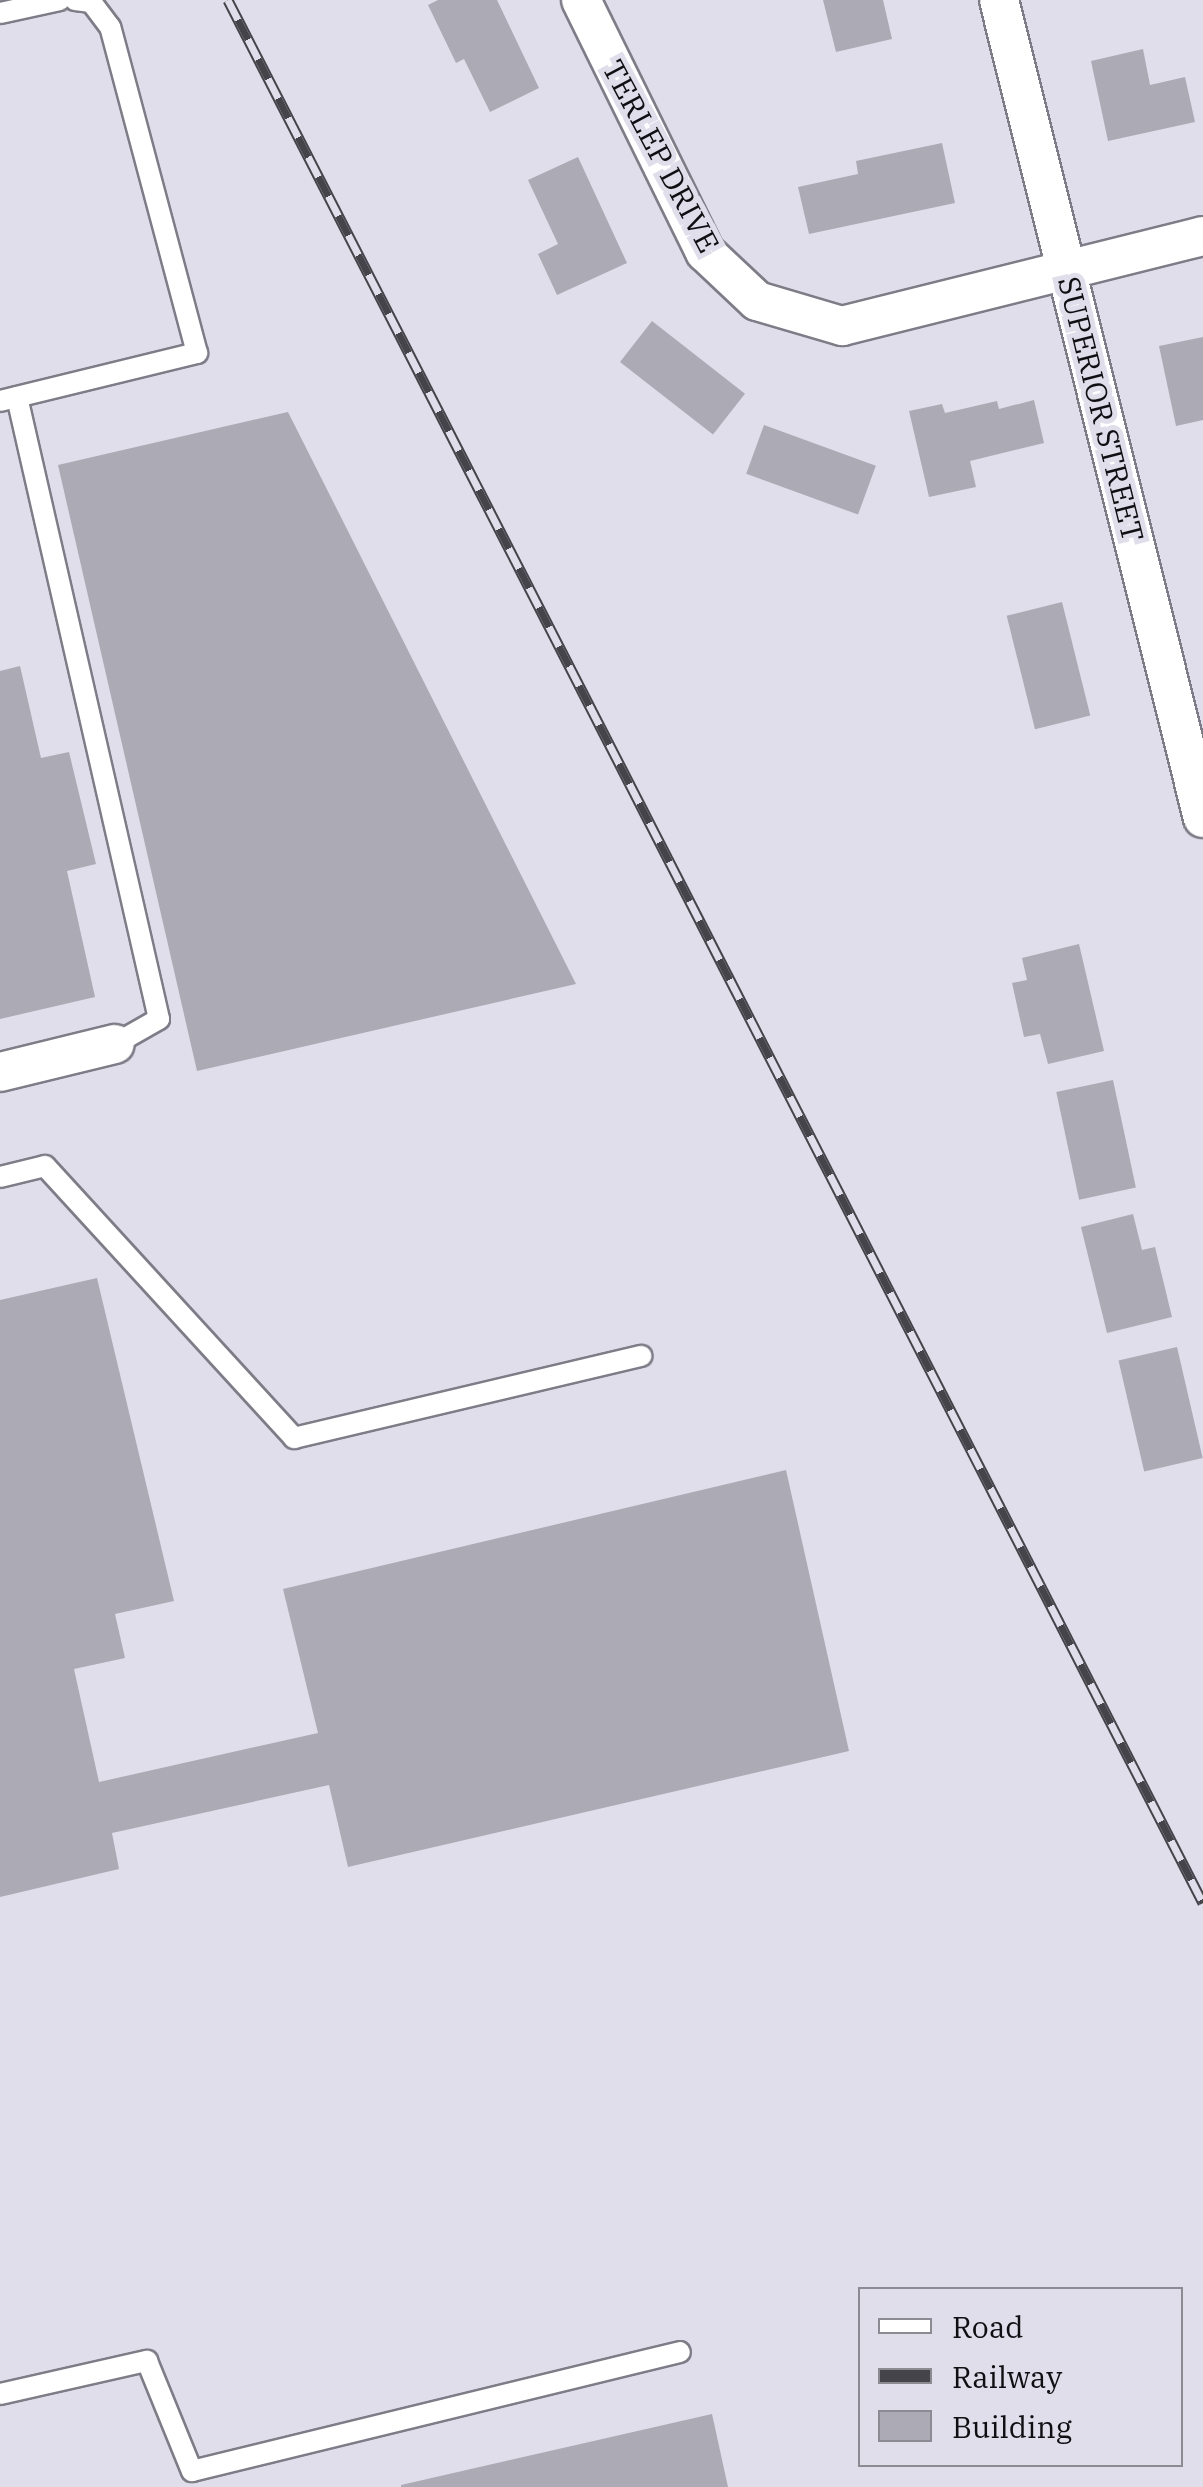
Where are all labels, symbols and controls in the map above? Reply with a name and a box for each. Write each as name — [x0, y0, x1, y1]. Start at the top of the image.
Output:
street label: TERLEP DRIVE — [595, 54, 727, 258]
street label: SUPERIOR STREET — [1051, 273, 1151, 545]
legend — [858, 2287, 1183, 2467]
text: Road — [952, 2307, 1024, 2346]
text: Railway — [952, 2357, 1062, 2396]
text: Building — [952, 2407, 1072, 2446]

